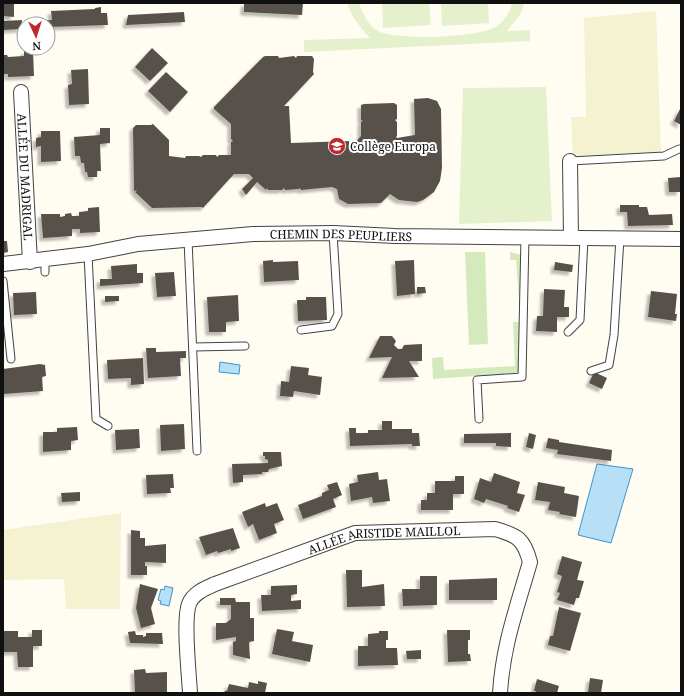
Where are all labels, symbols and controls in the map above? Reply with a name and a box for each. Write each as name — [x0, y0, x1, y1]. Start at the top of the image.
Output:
north arrow — [16, 16, 56, 56]
text: N — [32, 39, 42, 54]
street label: ALLÉE DU MADRIGAL — [14, 113, 37, 241]
school or university icon: Collège Europa — [327, 136, 347, 156]
place label: Collège Europa — [350, 138, 436, 155]
street label: CHEMIN DES PEUPLIERS — [270, 224, 412, 245]
street label: ALLÉE ARISTIDE MAILLOL — [305, 521, 461, 558]

